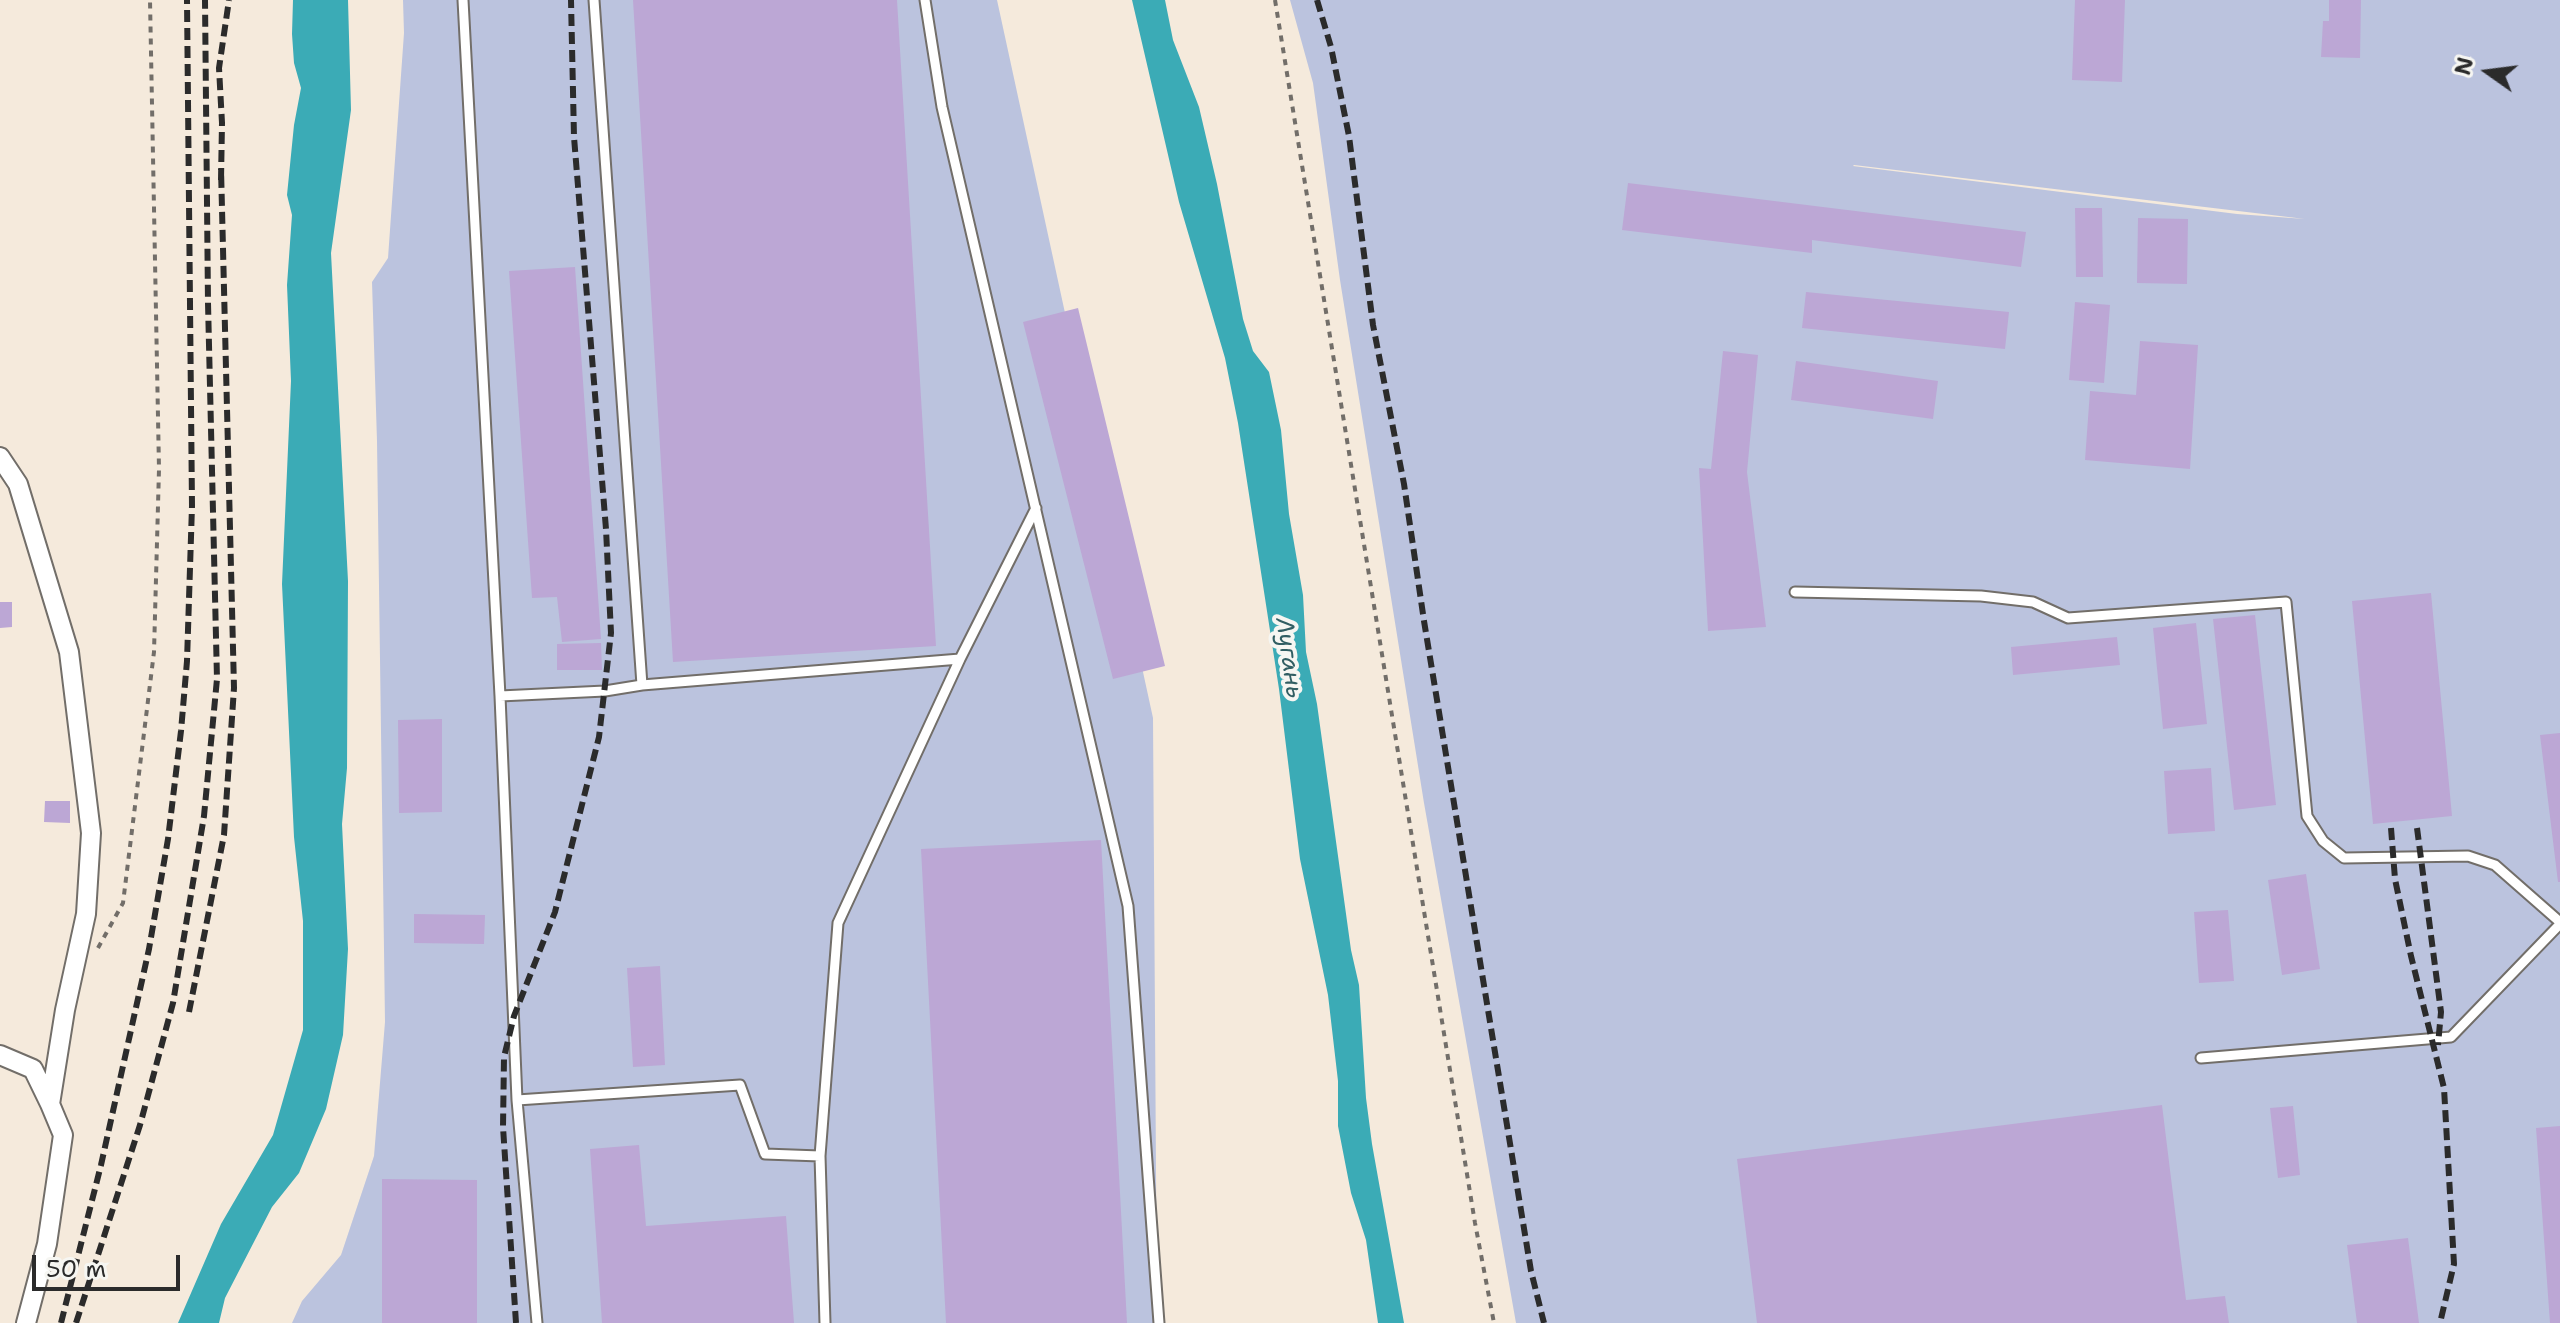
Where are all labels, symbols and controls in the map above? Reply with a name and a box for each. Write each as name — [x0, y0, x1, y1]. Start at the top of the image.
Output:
north arrow — [2448, 32, 2528, 112]
text: N — [2448, 54, 2480, 78]
water label: Лугань — [1268, 616, 1308, 700]
scale bar — [36, 1239, 184, 1289]
text: 50 m — [46, 1253, 106, 1285]

